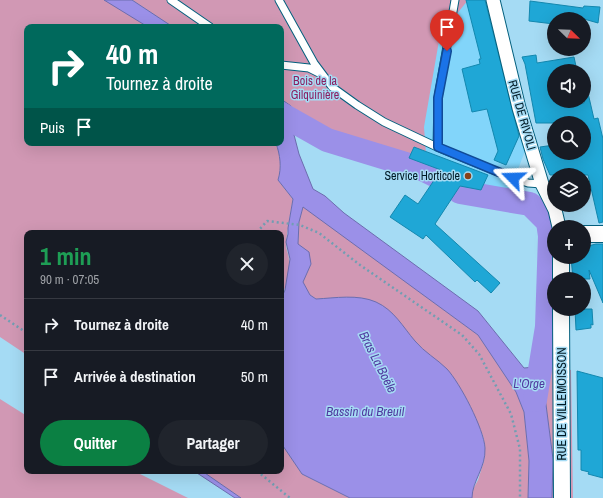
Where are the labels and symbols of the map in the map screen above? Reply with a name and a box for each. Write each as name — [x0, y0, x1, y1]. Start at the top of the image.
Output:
pin — [430, 10, 464, 51]
north arrow — [547, 12, 591, 56]
park label: Bois de la Gilquinière — [291, 73, 339, 103]
street label: RUE DE RIVOLI — [504, 78, 540, 152]
position arrow — [492, 157, 534, 199]
place label: Service Horticole — [385, 168, 460, 184]
marker: Service Horticole — [463, 171, 473, 181]
water label: Bras La Boële — [355, 328, 401, 396]
street label: RUE DE VILLEMOISSON — [554, 347, 570, 461]
water label: L'Orge — [513, 375, 545, 392]
water label: Bassin du Breuil — [326, 403, 405, 420]

